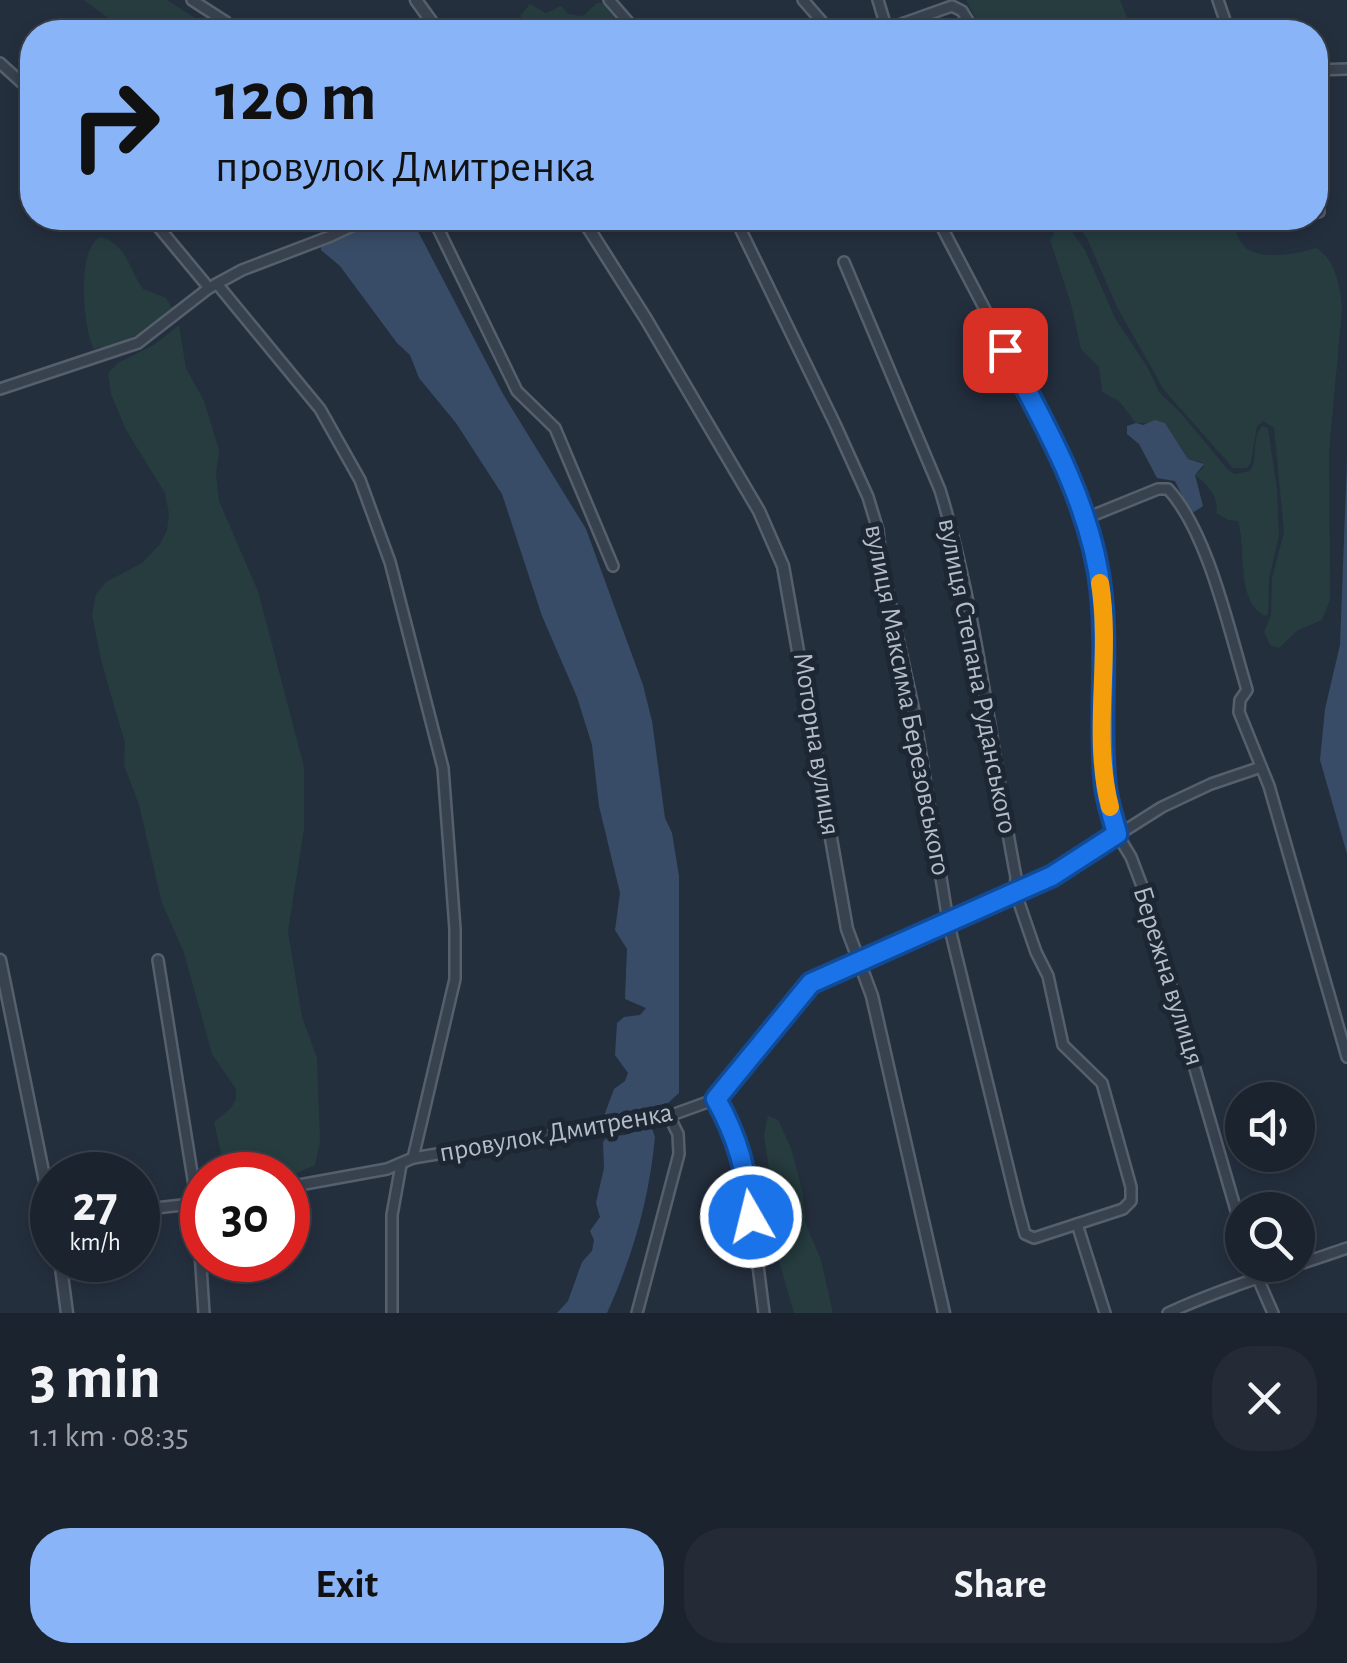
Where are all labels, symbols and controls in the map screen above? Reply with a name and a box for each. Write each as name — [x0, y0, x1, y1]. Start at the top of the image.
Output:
icon: right — [50, 60, 180, 190]
text: 120 m — [215, 63, 377, 133]
text: провулок Дмитренка — [215, 145, 595, 190]
pin — [963, 308, 1048, 393]
icon: arrive — [978, 323, 1033, 378]
street label: вулиця Степана Руданського — [933, 516, 1021, 836]
street label: вулиця Максима Березовського — [859, 522, 955, 878]
street label: Моторна вулиця — [788, 650, 844, 838]
street label: Бережна вулиця — [1127, 883, 1209, 1069]
map controls — [1225, 1082, 1315, 1282]
button: sound — [1225, 1082, 1315, 1172]
street label: провулок Дмитренка — [437, 1099, 675, 1167]
speed limit sign: 30 — [180, 1152, 310, 1282]
position arrow — [699, 1165, 803, 1269]
text: 27 — [72, 1180, 118, 1230]
button: search — [1225, 1192, 1315, 1282]
text: km/h — [69, 1230, 121, 1255]
button: close — [1212, 1346, 1317, 1451]
text: 3 min — [30, 1349, 161, 1409]
text: 1.1 km · 08:35 — [30, 1420, 189, 1452]
button: Exit — [30, 1528, 664, 1643]
button: Share — [684, 1528, 1317, 1643]

